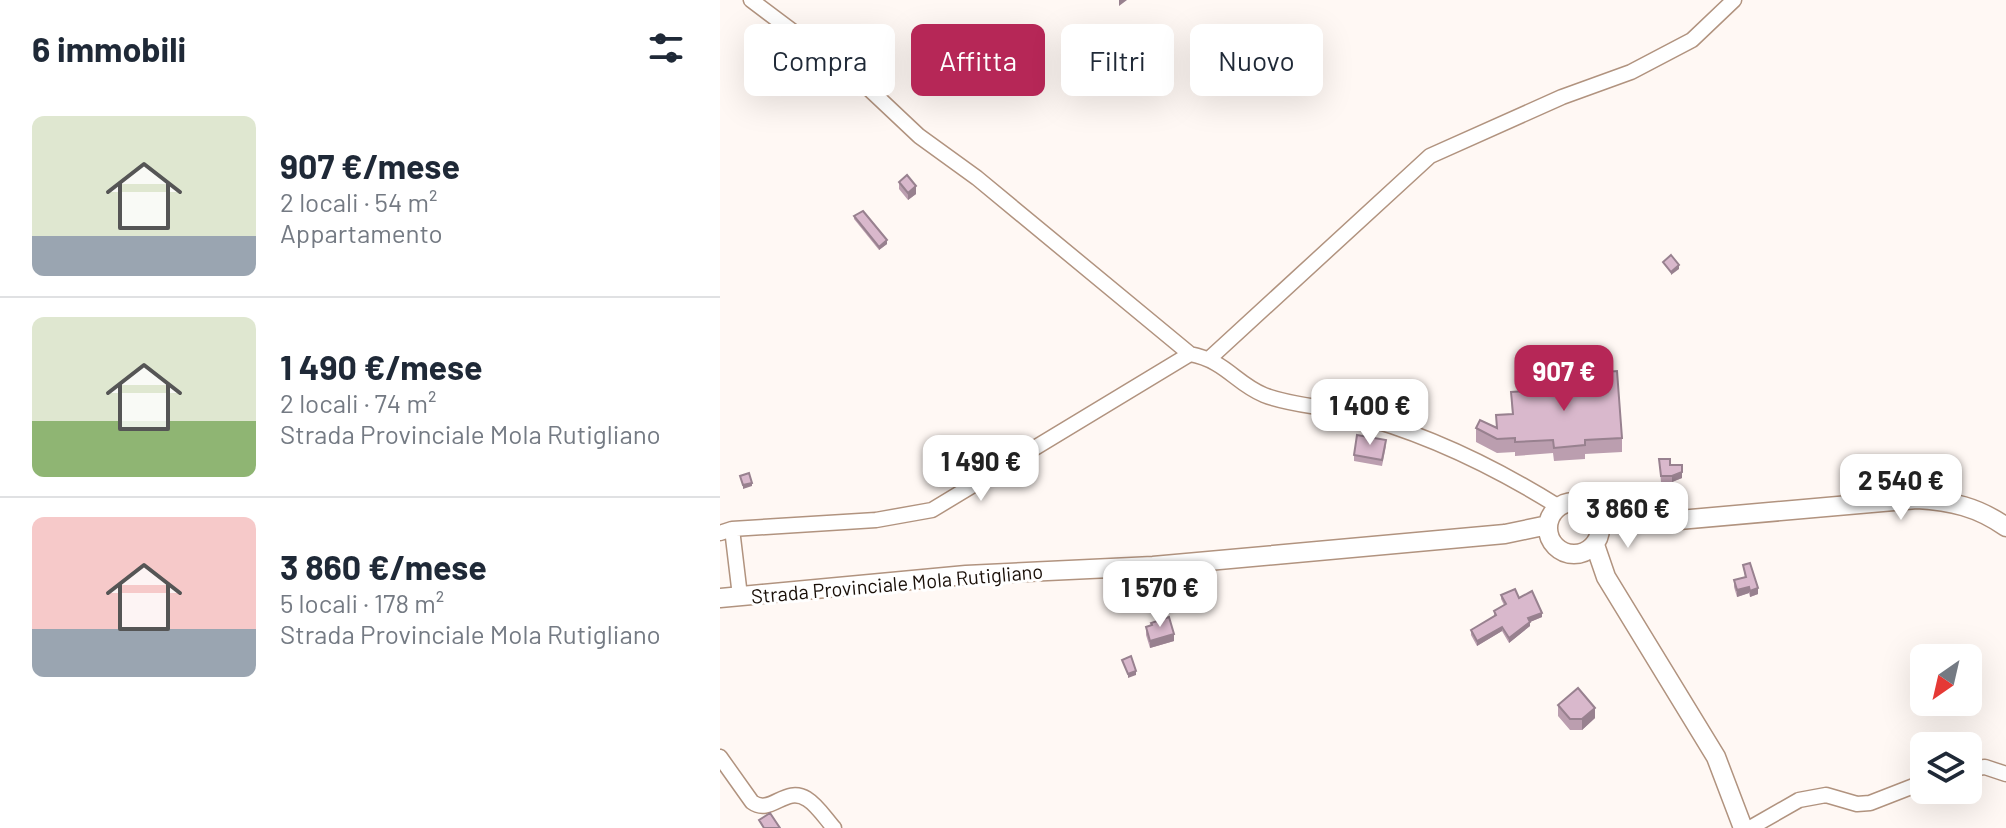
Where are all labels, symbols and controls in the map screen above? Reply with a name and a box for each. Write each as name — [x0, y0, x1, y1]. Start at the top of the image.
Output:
chip: Compra — [744, 24, 895, 96]
chip: Affitta — [911, 24, 1045, 96]
chip: Filtri — [1061, 24, 1174, 96]
chip: Nuovo — [1190, 24, 1323, 96]
icon: filters — [644, 26, 688, 70]
text: 6 immobili — [32, 28, 186, 69]
text: 907 €/mese — [280, 145, 460, 186]
icon: home — [96, 148, 192, 244]
text: 2 locali · 54 m² — [280, 186, 437, 217]
text: Appartamento — [280, 217, 443, 248]
pin: 907 € — [1508, 345, 1620, 413]
text: 1 490 €/mese — [280, 346, 483, 387]
icon: home — [96, 349, 192, 445]
text: 907 € — [1532, 355, 1596, 386]
pin: 1 400 € — [1296, 379, 1444, 447]
text: 2 locali · 74 m² — [280, 387, 436, 418]
text: 1 400 € — [1329, 389, 1411, 420]
text: Strada Provinciale Mola Rutigliano — [280, 418, 661, 449]
pin: 1 490 € — [907, 435, 1055, 503]
text: 1 490 € — [941, 445, 1021, 476]
pin: 2 540 € — [1827, 454, 1975, 522]
text: 2 540 € — [1858, 464, 1944, 495]
pin: 3 860 € — [1554, 482, 1702, 550]
text: 3 860 € — [1586, 492, 1670, 523]
text: 3 860 €/mese — [280, 546, 487, 587]
icon: home — [96, 549, 192, 645]
street label: Strada Provinciale Mola Rutigliano — [750, 558, 1044, 608]
pin: 1 570 € — [1086, 561, 1234, 629]
text: 1 570 € — [1121, 571, 1199, 602]
text: 5 locali · 178 m² — [280, 587, 444, 618]
text: Strada Provinciale Mola Rutigliano — [280, 618, 661, 649]
north arrow — [1910, 644, 1982, 716]
map controls — [1910, 644, 1982, 804]
button: layers — [1910, 732, 1982, 804]

